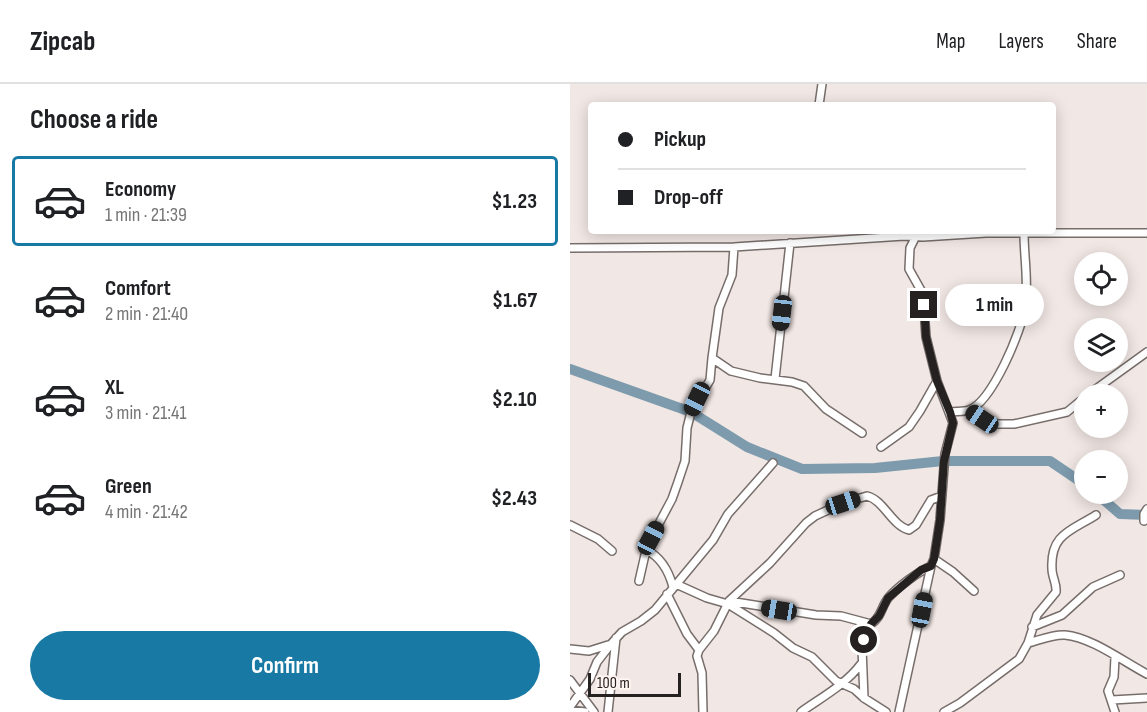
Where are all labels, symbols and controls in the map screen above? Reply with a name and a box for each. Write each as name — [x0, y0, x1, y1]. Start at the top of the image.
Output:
text: Zipcab — [30, 25, 95, 58]
text: Map — [936, 29, 965, 54]
text: Layers — [998, 29, 1044, 54]
text: Share — [1077, 29, 1117, 54]
text: Choose a ride — [30, 104, 158, 136]
text: Pickup — [654, 126, 706, 153]
icon: car — [33, 174, 87, 228]
text: Economy — [105, 176, 176, 203]
text: Drop-off — [654, 184, 723, 211]
text: $1.23 — [492, 188, 537, 215]
text: 1 min · 21:39 — [105, 203, 187, 227]
map controls — [1074, 252, 1128, 504]
button: locate — [1074, 252, 1128, 306]
icon: car — [33, 273, 87, 327]
text: Comfort — [105, 275, 171, 302]
callout: 1 min — [945, 284, 1044, 326]
text: $1.67 — [492, 287, 537, 314]
route end — [910, 291, 937, 318]
text: 1 min — [976, 293, 1013, 317]
car — [771, 294, 793, 332]
text: 2 min · 21:40 — [105, 302, 188, 326]
button: layers — [1074, 318, 1128, 372]
icon: car — [33, 372, 87, 426]
text: XL — [105, 374, 124, 401]
car — [681, 379, 713, 419]
button: + — [1074, 384, 1128, 438]
text: $2.10 — [492, 386, 537, 413]
text: 3 min · 21:41 — [105, 401, 187, 425]
car — [962, 401, 1002, 437]
button: − — [1074, 450, 1128, 504]
icon: car — [33, 471, 87, 525]
text: Green — [105, 473, 152, 500]
text: $2.43 — [491, 485, 537, 512]
car — [823, 489, 863, 517]
text: 4 min · 21:42 — [105, 500, 188, 524]
car — [635, 518, 667, 558]
car — [910, 591, 934, 629]
car — [760, 598, 798, 622]
route start — [850, 626, 877, 653]
button: Confirm — [30, 631, 540, 700]
scale bar — [588, 670, 681, 698]
text: 100 m — [597, 674, 630, 693]

